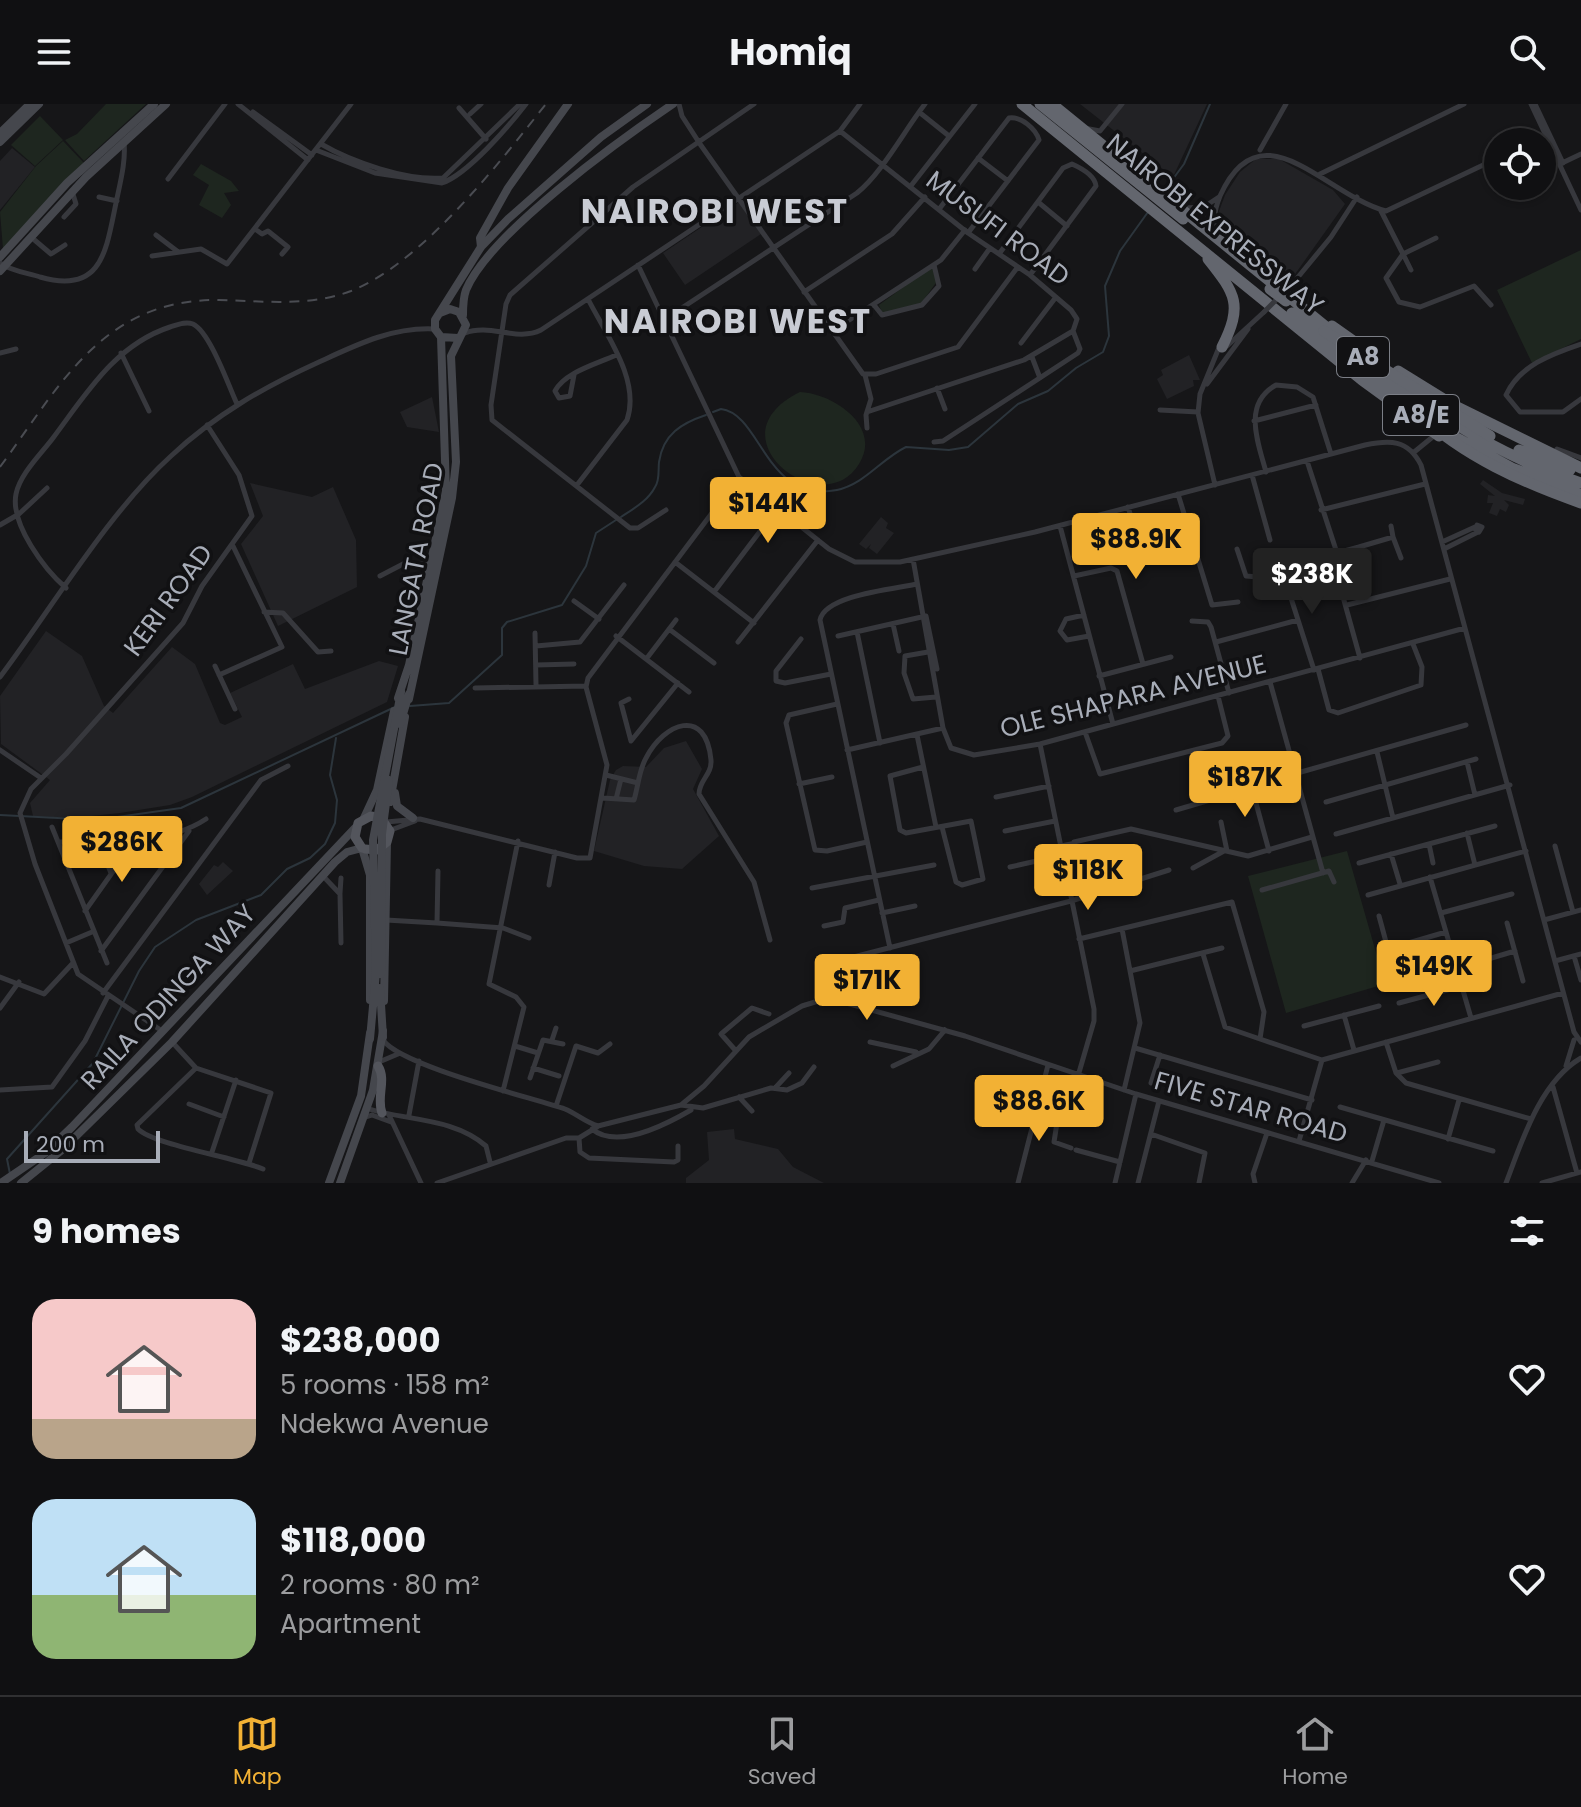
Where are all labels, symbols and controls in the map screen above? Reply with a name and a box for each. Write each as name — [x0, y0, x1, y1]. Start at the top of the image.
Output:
text: Homiq — [729, 27, 852, 78]
icon: menu — [32, 30, 76, 74]
icon: search — [1505, 30, 1549, 74]
street label: NAIROBI EXPRESSWAY — [1099, 125, 1331, 323]
map controls — [1484, 128, 1556, 200]
button: locate — [1484, 128, 1556, 200]
street label: MUSUFI ROAD — [919, 162, 1077, 294]
district label: NAIROBI WEST — [581, 187, 849, 235]
district label: NAIROBI WEST — [604, 297, 872, 345]
road number: A8 — [1337, 337, 1389, 377]
road number: A8/E — [1383, 395, 1459, 435]
street label: LANGATA ROAD — [380, 460, 452, 658]
pin: $144K — [712, 477, 824, 545]
text: $144K — [728, 485, 808, 521]
pin: $88.9K — [1071, 513, 1201, 581]
text: $88.9K — [1090, 521, 1182, 557]
street label: KERI ROAD — [115, 537, 221, 663]
pin: $238K — [1256, 548, 1368, 616]
text: $238K — [1271, 556, 1353, 592]
street label: OLE SHAPARA AVENUE — [996, 645, 1270, 747]
pin: $187K — [1189, 751, 1301, 819]
text: $187K — [1207, 759, 1283, 795]
pin: $286K — [66, 816, 178, 884]
text: $286K — [80, 824, 164, 860]
pin: $118K — [1032, 844, 1144, 912]
text: $118K — [1052, 852, 1124, 888]
street label: RAILA ODINGA WAY — [72, 896, 264, 1098]
pin: $149K — [1378, 940, 1490, 1008]
text: $149K — [1395, 948, 1473, 984]
pin: $171K — [811, 954, 923, 1022]
text: $171K — [833, 962, 901, 998]
street label: FIVE STAR ROAD — [1150, 1062, 1352, 1152]
pin: $88.6K — [974, 1075, 1104, 1143]
text: $88.6K — [993, 1083, 1085, 1119]
scale bar — [24, 1127, 160, 1163]
text: 200 m — [36, 1129, 105, 1160]
text: 9 homes — [32, 1207, 181, 1255]
icon: filters — [1505, 1209, 1549, 1253]
text: $238,000 — [280, 1316, 441, 1364]
icon: home — [96, 1331, 192, 1427]
icon: heart — [1505, 1357, 1549, 1401]
text: 5 rooms · 158 m² — [280, 1367, 489, 1403]
text: Ndekwa Avenue — [280, 1406, 489, 1442]
text: $118,000 — [280, 1516, 426, 1564]
icon: home — [96, 1531, 192, 1627]
icon: heart — [1505, 1557, 1549, 1601]
text: 2 rooms · 80 m² — [280, 1567, 480, 1603]
text: Apartment — [280, 1606, 421, 1642]
tab: Map — [233, 1712, 282, 1793]
tab: Saved — [748, 1712, 816, 1793]
tab: Home — [1282, 1712, 1348, 1793]

